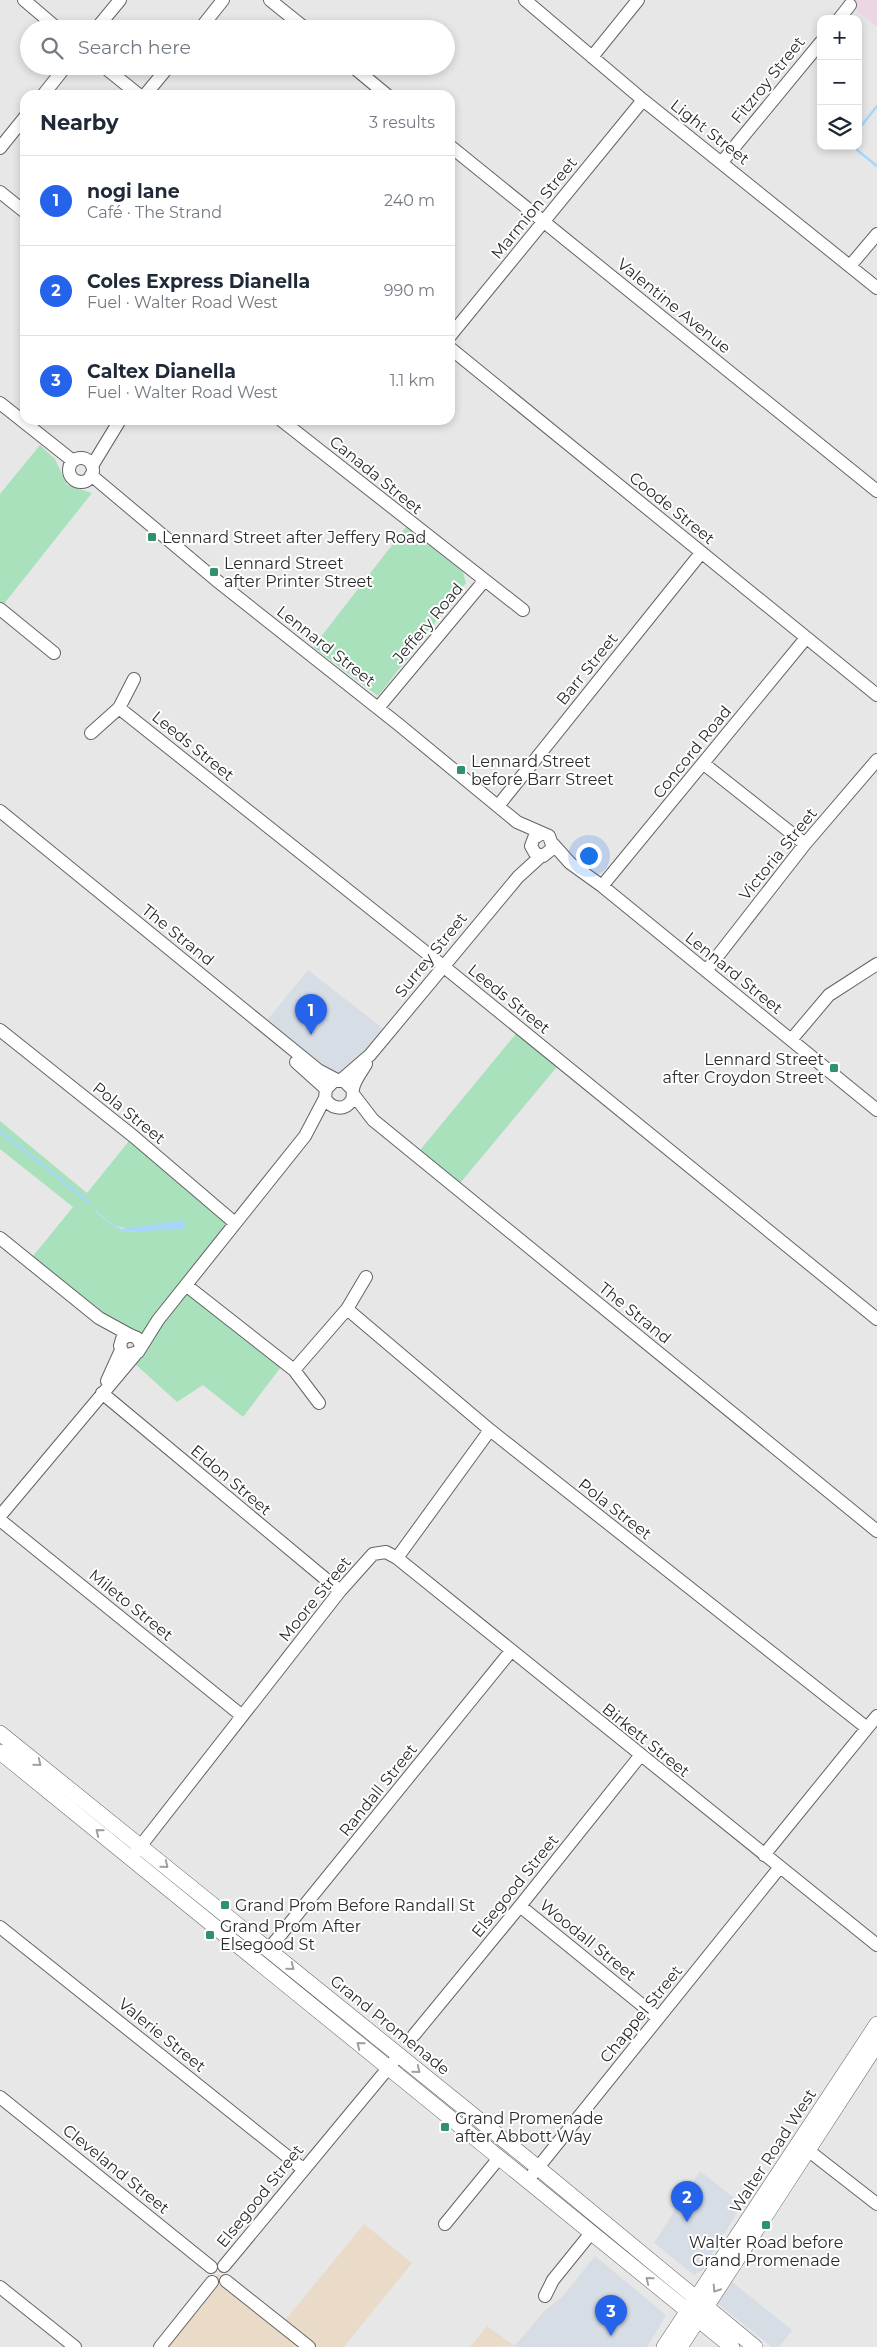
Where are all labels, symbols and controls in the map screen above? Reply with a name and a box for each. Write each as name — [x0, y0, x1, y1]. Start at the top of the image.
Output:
map controls — [817, 15, 862, 150]
button: + — [817, 15, 862, 60]
search box — [20, 20, 455, 75]
street label: Fitzroy Street — [727, 32, 809, 127]
icon: search — [38, 34, 66, 62]
text: Search here — [78, 36, 191, 59]
button: − — [817, 60, 862, 105]
street label: Light Street — [667, 95, 753, 169]
button: layers — [817, 105, 862, 150]
text: Nearby — [40, 110, 119, 135]
text: 3 results — [369, 113, 435, 132]
street label: Marmion Street — [487, 153, 581, 263]
text: nogi lane — [87, 180, 180, 203]
text: 1 — [53, 191, 59, 210]
text: 240 m — [384, 191, 435, 210]
text: Café · The Strand — [87, 203, 222, 222]
street label: Valentine Avenue — [613, 254, 735, 358]
text: Coles Express Dianella — [87, 270, 310, 293]
text: 2 — [51, 281, 61, 300]
text: 990 m — [384, 281, 435, 300]
text: Fuel · Walter Road West — [87, 293, 278, 312]
text: Caltex Dianella — [87, 360, 236, 383]
text: 3 — [51, 371, 61, 390]
text: 1.1 km — [390, 371, 435, 390]
text: Fuel · Walter Road West — [87, 383, 278, 402]
street label: Canada Street — [326, 432, 427, 518]
street label: Coode Street — [626, 468, 719, 548]
place label: Lennard Street after Jeffery Road — [162, 528, 426, 547]
marker: Lennard Street after Jeffery Road — [146, 531, 158, 543]
place label: Lennard Street after Printer Street — [224, 554, 373, 591]
marker: Lennard Street after Printer Street — [208, 566, 220, 578]
street label: Jeffery Road — [388, 579, 467, 668]
street label: Lennard Street — [273, 602, 379, 691]
street label: Barr Street — [552, 629, 622, 709]
street label: Concord Road — [649, 702, 735, 802]
street label: Leeds Street — [148, 707, 238, 785]
place label: Lennard Street before Barr Street — [471, 752, 614, 789]
marker: Lennard Street before Barr Street — [455, 764, 467, 776]
street label: Victoria Street — [735, 804, 821, 904]
your location — [576, 843, 602, 869]
street label: The Strand — [138, 900, 218, 970]
street label: Surrey Street — [391, 908, 471, 1001]
street label: Lennard Street — [682, 928, 787, 1018]
street label: Leeds Street — [464, 960, 554, 1038]
pin: 1 — [295, 994, 327, 1035]
place label: Lennard Street after Croydon Street — [663, 1050, 824, 1087]
marker: Lennard Street after Croydon Street — [828, 1062, 840, 1074]
street label: Pola Street — [89, 1078, 169, 1148]
street label: The Strand — [595, 1278, 675, 1348]
street label: Eldon Street — [187, 1441, 276, 1520]
street label: Pola Street — [575, 1475, 656, 1544]
street label: Moore Street — [275, 1552, 355, 1645]
street label: Mileto Street — [85, 1565, 177, 1645]
street label: Birkett Street — [598, 1699, 694, 1781]
street label: Randall Street — [335, 1740, 421, 1840]
one-way arrow — [32, 1758, 41, 1766]
one-way arrow — [95, 1828, 104, 1837]
street label: Elsegood Street — [468, 1830, 563, 1941]
one-way arrow — [159, 1859, 168, 1867]
street label: Woodall Street — [536, 1895, 640, 1985]
place label: Grand Prom Before Randall St — [235, 1896, 476, 1915]
marker: Grand Prom Before Randall St — [219, 1899, 231, 1911]
place label: Grand Prom After Elsegood St — [220, 1917, 361, 1954]
marker: Grand Prom After Elsegood St — [204, 1929, 216, 1941]
street label: Chappel Street — [596, 1961, 686, 2067]
one-way arrow — [285, 1962, 294, 1970]
street label: Grand Promenade — [326, 1971, 454, 2079]
street label: Valerie Street — [115, 1994, 210, 2076]
one-way arrow — [357, 2043, 366, 2051]
one-way arrow — [411, 2064, 420, 2072]
street label: Walter Road West — [726, 2085, 820, 2216]
place label: Grand Promenade after Abbott Way — [455, 2109, 603, 2146]
street label: Cleveland Street — [59, 2120, 173, 2218]
marker: Grand Promenade after Abbott Way — [439, 2121, 451, 2133]
street label: Elsegood Street — [213, 2140, 308, 2251]
pin: 2 — [671, 2181, 703, 2222]
marker: Walter Road before Grand Promenade — [760, 2219, 772, 2231]
place label: Walter Road before Grand Promenade — [689, 2233, 843, 2270]
one-way arrow — [646, 2277, 655, 2286]
one-way arrow — [713, 2283, 722, 2293]
pin: 3 — [595, 2295, 627, 2336]

